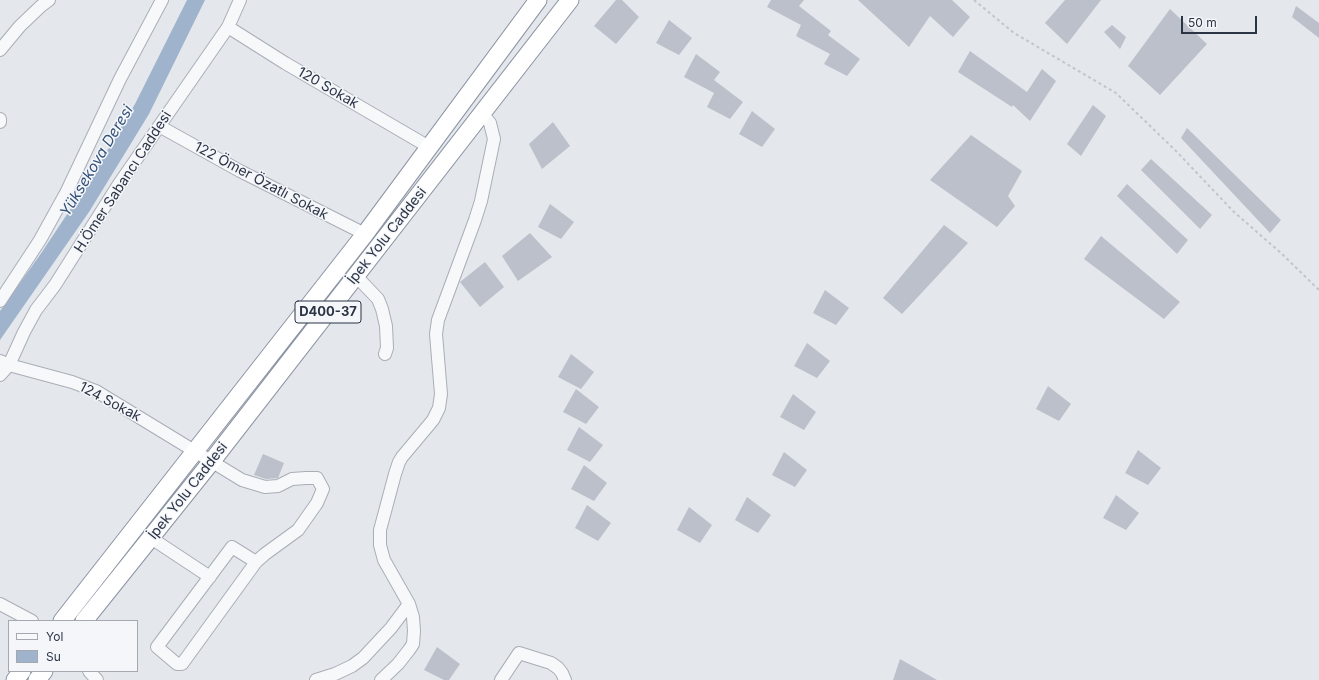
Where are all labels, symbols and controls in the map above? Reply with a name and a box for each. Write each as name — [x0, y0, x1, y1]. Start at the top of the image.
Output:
scale bar — [1183, 8, 1259, 34]
text: 50 m — [1188, 15, 1217, 30]
street label: 120 Sokak — [295, 64, 361, 112]
water label: Yüksekova Deresi — [57, 102, 137, 220]
street label: H.Ömer Sabancı Caddesi — [71, 108, 175, 256]
street label: 122 Ömer Özatlı Sokak — [191, 139, 331, 223]
street label: İpek Yolu Caddesi — [344, 184, 430, 288]
road number: D400-37 — [295, 301, 361, 323]
street label: 124 Sokak — [76, 379, 144, 425]
street label: İpek Yolu Caddesi — [145, 439, 231, 543]
legend — [8, 620, 138, 672]
text: Yol — [46, 629, 63, 644]
text: Su — [46, 649, 61, 664]

